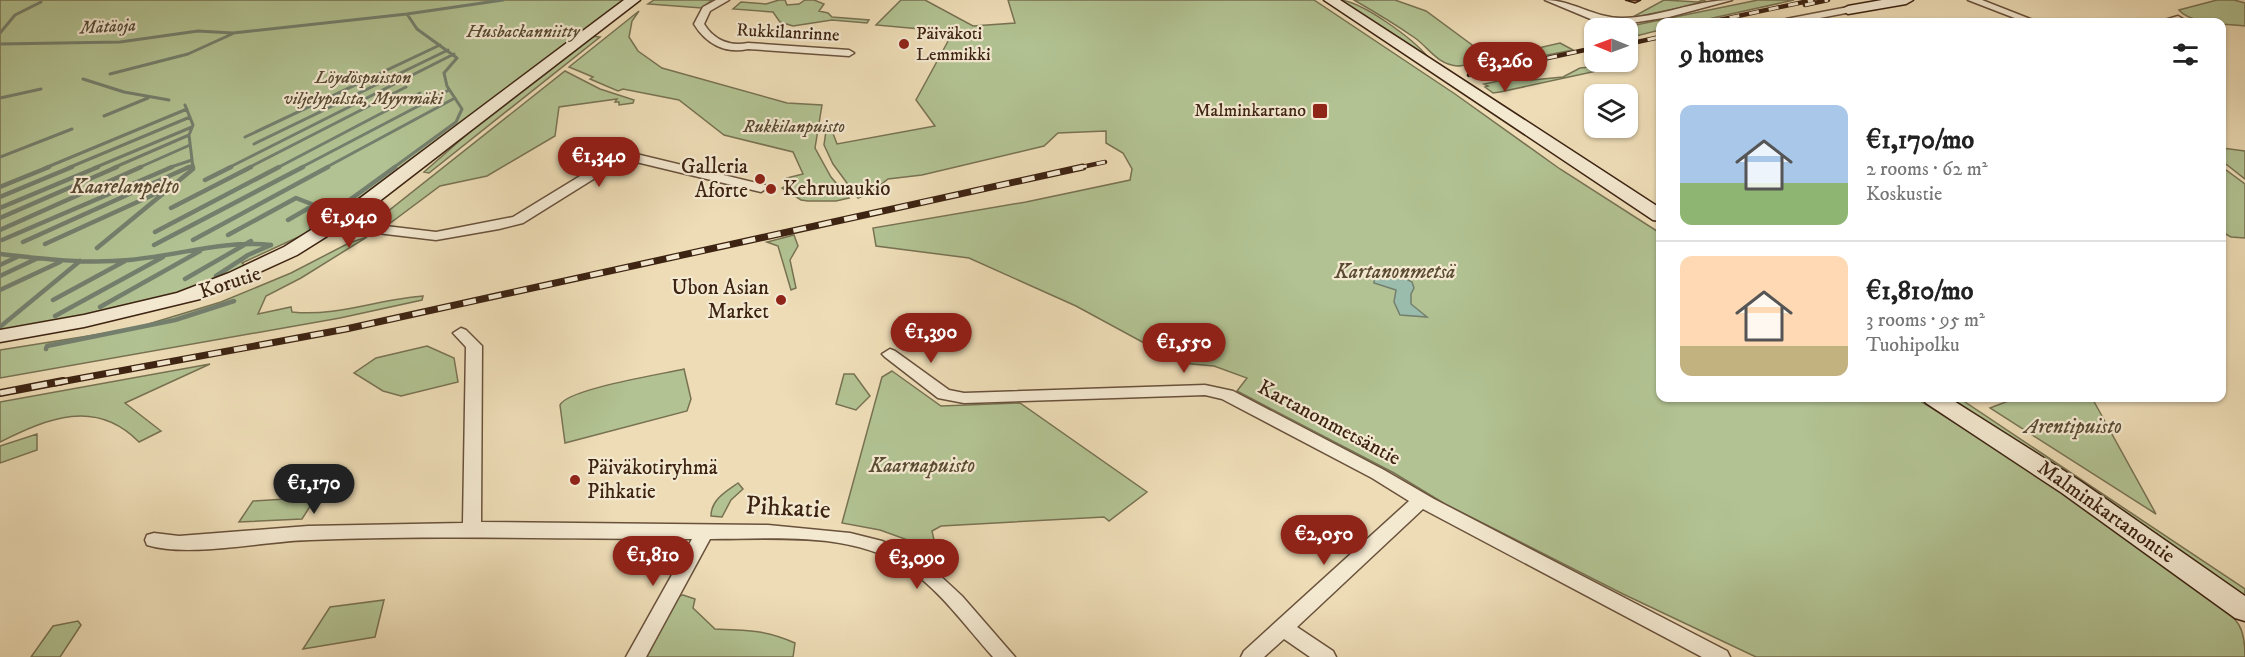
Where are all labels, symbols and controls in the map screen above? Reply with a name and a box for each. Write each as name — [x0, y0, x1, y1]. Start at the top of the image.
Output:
water label: Mätäoja — [77, 15, 137, 40]
north arrow — [1584, 18, 1638, 72]
map controls — [1584, 18, 1638, 138]
street label: Rukkilanrinne — [736, 19, 840, 47]
park label: Husbackanniitty — [465, 21, 581, 43]
place label: Päiväkoti Lemmikki — [916, 23, 991, 66]
marker: Päiväkoti Lemmikki — [897, 37, 911, 51]
text: 9 homes — [1680, 38, 1764, 71]
icon: filters — [2169, 38, 2202, 71]
pin: €3,260 — [1456, 42, 1554, 93]
text: €3,260 — [1477, 49, 1533, 74]
park label: Löydöspuiston viljelypalsta, Myyrmäki — [283, 67, 444, 110]
button: layers — [1584, 84, 1638, 138]
place label: Malminkartano — [1194, 100, 1306, 122]
marker: Malminkartano — [1311, 102, 1329, 120]
park label: Rukkilanpuisto — [742, 116, 845, 138]
text: €1,170/mo — [1866, 124, 1974, 157]
icon: home — [1728, 129, 1800, 201]
pin: €1,340 — [550, 137, 648, 188]
text: €1,340 — [572, 144, 626, 169]
place label: Galleria Aforte — [681, 154, 748, 204]
text: 2 rooms · 62 m² — [1866, 157, 1988, 182]
marker: Galleria Aforte — [753, 172, 767, 186]
park label: Kaarelanpelto — [70, 174, 179, 200]
place label: Kehruuaukio — [783, 176, 890, 202]
marker: Kehruuaukio — [764, 182, 778, 196]
text: Koskustie — [1866, 182, 1942, 207]
pin: €1,940 — [300, 198, 398, 249]
text: €1,940 — [321, 205, 377, 230]
park label: Kartanonmetsä — [1334, 259, 1456, 285]
street label: Korutie — [196, 261, 264, 305]
place label: Ubon Asian Market — [672, 275, 769, 325]
text: €1,810/mo — [1866, 275, 1973, 308]
icon: home — [1728, 280, 1800, 352]
marker: Ubon Asian Market — [774, 293, 788, 307]
text: 3 rooms · 95 m² — [1866, 308, 1985, 333]
pin: €1,390 — [882, 313, 980, 364]
text: €1,390 — [905, 320, 957, 345]
pin: €1,550 — [1135, 323, 1233, 374]
text: €1,550 — [1157, 330, 1211, 355]
text: Tuohipolku — [1866, 333, 1960, 358]
street label: Kartanonmetsäntie — [1253, 374, 1405, 472]
park label: Arentipuisto — [2022, 414, 2122, 440]
park label: Kaarnapuisto — [868, 453, 975, 479]
place label: Päiväkotiryhmä Pihkatie — [587, 455, 718, 505]
street label: Malminkartanontie — [2032, 455, 2180, 569]
pin: €1,170 — [265, 464, 363, 515]
text: €1,170 — [287, 471, 341, 496]
marker: Päiväkotiryhmä Pihkatie — [568, 473, 582, 487]
street label: Pihkatie — [745, 489, 831, 527]
pin: €2,050 — [1275, 515, 1373, 566]
text: €2,050 — [1295, 522, 1353, 547]
pin: €1,810 — [604, 536, 702, 587]
pin: €3,090 — [868, 539, 966, 590]
text: €1,810 — [627, 543, 679, 568]
text: €3,090 — [889, 546, 945, 571]

